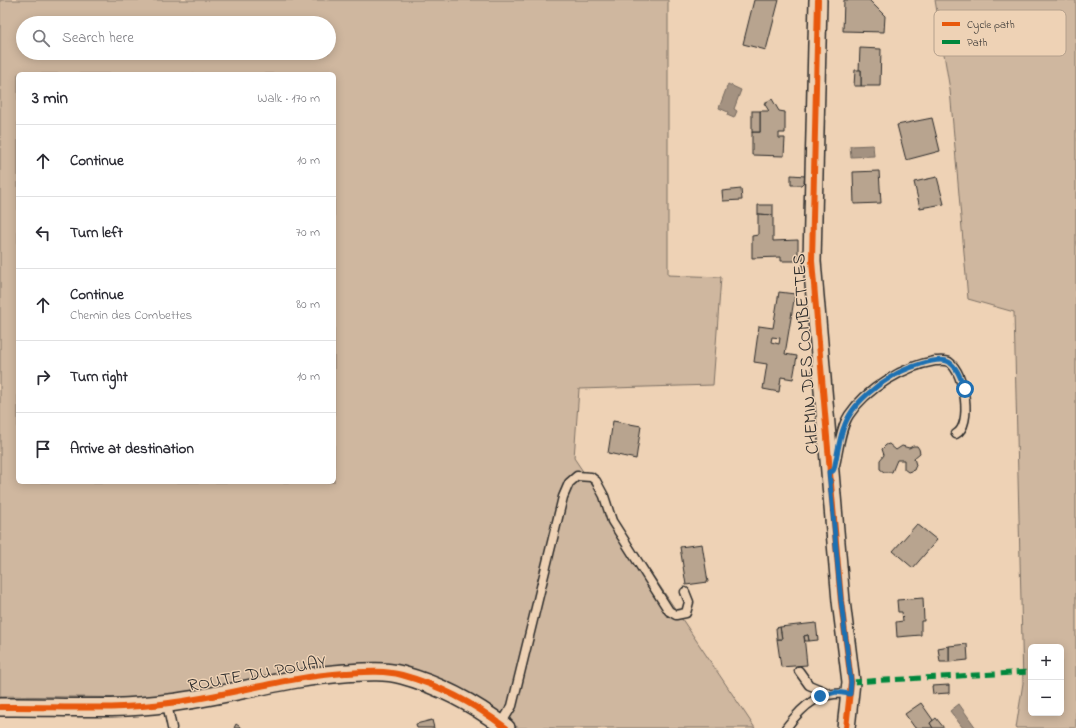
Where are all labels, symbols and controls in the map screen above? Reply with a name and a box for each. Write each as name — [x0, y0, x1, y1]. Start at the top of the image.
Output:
legend — [934, 10, 1066, 56]
search box — [16, 16, 336, 60]
text: Cycle path — [967, 17, 1015, 34]
icon: search — [30, 27, 52, 49]
text: Search here — [62, 27, 134, 49]
text: Path — [967, 35, 988, 51]
text: 3 min — [32, 86, 68, 111]
text: Walk · 170 m — [257, 89, 320, 108]
icon: ahead — [32, 150, 54, 172]
text: Continue — [70, 150, 124, 172]
text: 10 m — [297, 151, 320, 170]
icon: left — [32, 222, 54, 244]
text: Turn left — [70, 222, 123, 244]
text: 70 m — [296, 223, 320, 242]
street label: CHEMIN DES COMBETTES — [787, 252, 827, 455]
text: Continue — [70, 284, 124, 306]
icon: ahead — [32, 294, 54, 316]
text: 80 m — [296, 295, 320, 314]
text: Chemin des Combettes — [70, 306, 192, 325]
icon: right — [32, 366, 54, 388]
text: Turn right — [70, 366, 128, 388]
text: 10 m — [297, 367, 320, 386]
route start — [956, 380, 974, 398]
icon: arrive — [32, 438, 54, 460]
text: Arrive at destination — [70, 438, 194, 460]
map controls — [1028, 644, 1064, 716]
button: + — [1028, 644, 1064, 680]
street label: ROUTE DU POUAY — [186, 650, 329, 700]
button: − — [1028, 680, 1064, 716]
route end — [811, 687, 829, 705]

